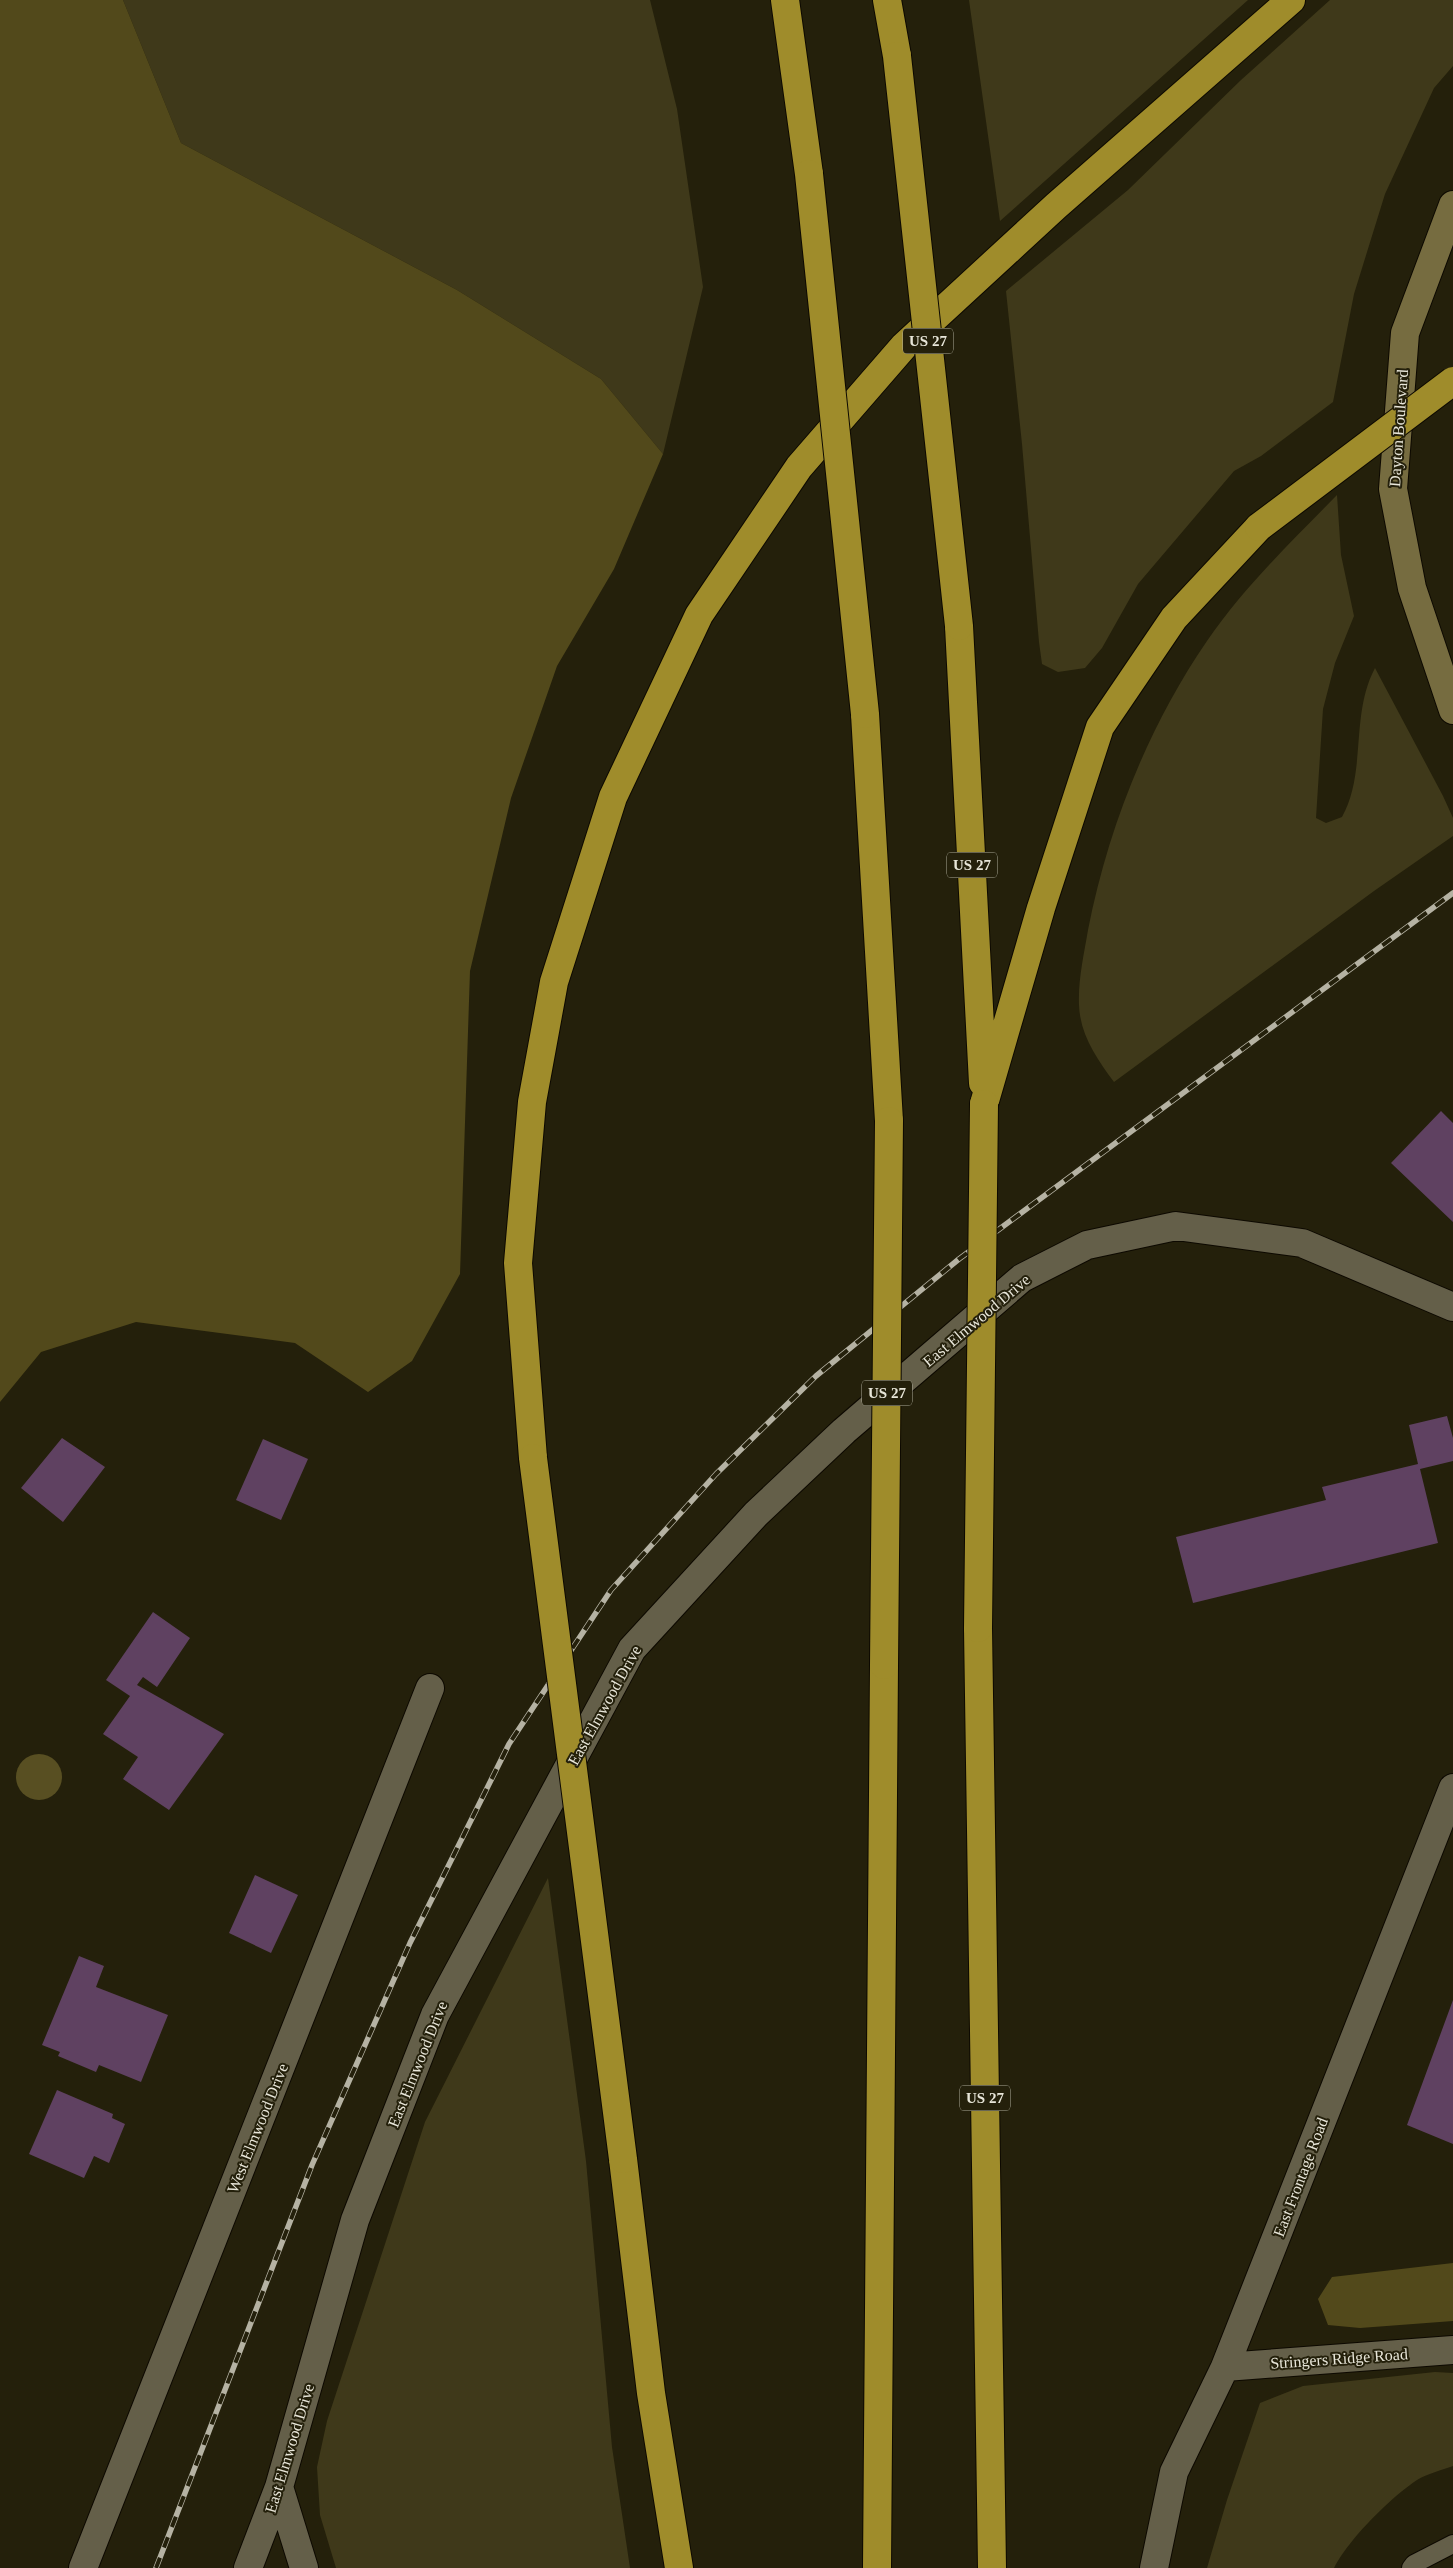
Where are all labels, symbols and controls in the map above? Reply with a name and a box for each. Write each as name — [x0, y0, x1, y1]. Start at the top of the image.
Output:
road number: US 27 — [903, 328, 953, 354]
street label: Dayton Boulevard — [1386, 369, 1412, 487]
road number: US 27 — [947, 852, 997, 878]
street label: East Elmwood Drive — [919, 1271, 1033, 1370]
road number: US 27 — [862, 1380, 912, 1406]
street label: East Elmwood Drive — [564, 1642, 644, 1768]
street label: East Elmwood Drive — [384, 1999, 450, 2130]
street label: West Elmwood Drive — [224, 2061, 291, 2195]
road number: US 27 — [960, 2086, 1010, 2110]
street label: East Frontage Road — [1270, 2115, 1332, 2239]
street label: Stringers Ridge Road — [1270, 2345, 1408, 2373]
street label: East Elmwood Drive — [262, 2381, 317, 2515]

